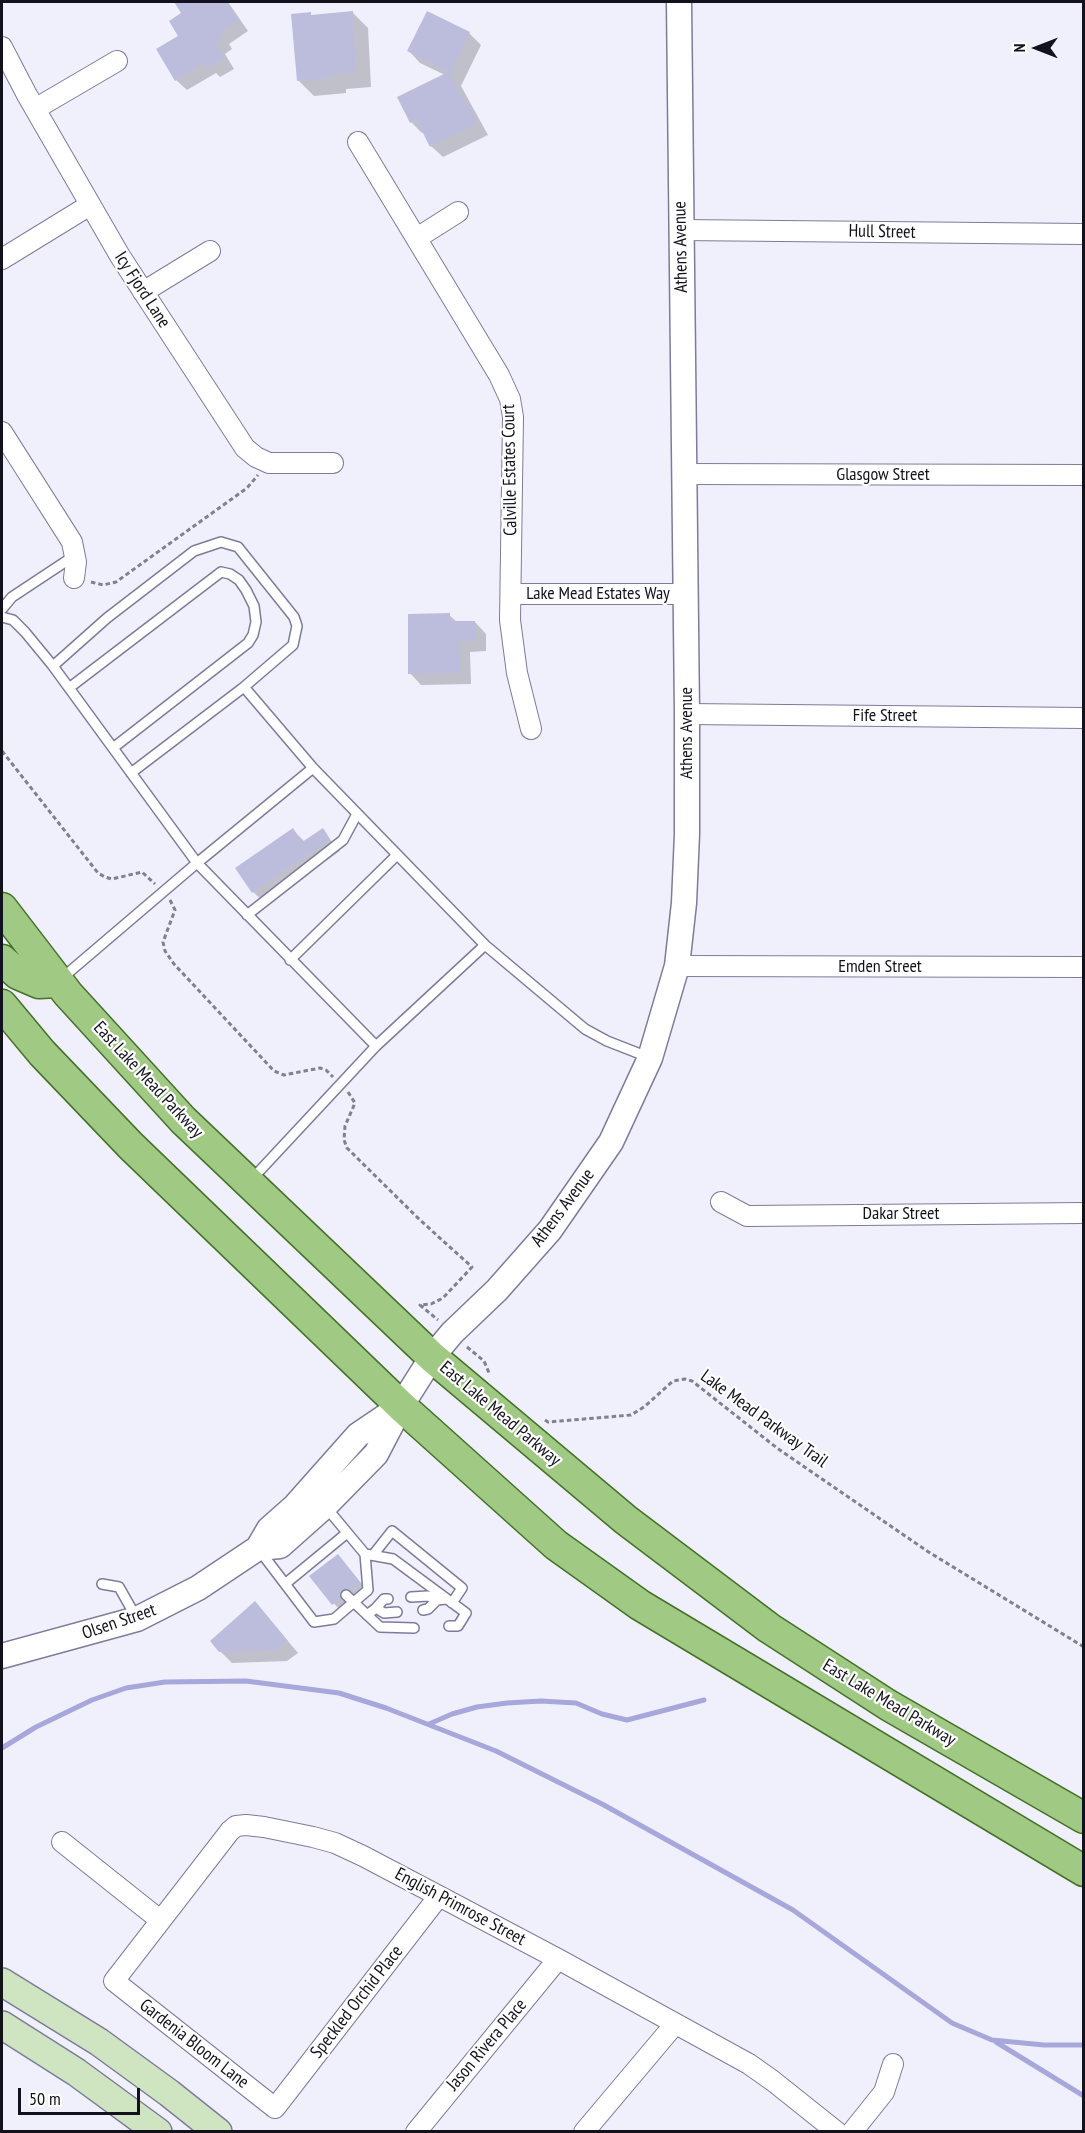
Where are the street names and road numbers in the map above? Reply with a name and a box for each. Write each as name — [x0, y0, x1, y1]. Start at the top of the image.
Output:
street label: Athens Avenue — [669, 201, 693, 293]
street label: Hull Street — [848, 221, 916, 243]
street label: Icy Fjord Lane — [109, 248, 175, 332]
street label: Calville Estates Court — [498, 404, 522, 536]
street label: Glasgow Street — [836, 464, 930, 486]
street label: Lake Mead Estates Way — [526, 583, 670, 605]
street label: Athens Avenue — [676, 687, 698, 779]
street label: Fife Street — [853, 705, 917, 727]
street label: Emden Street — [838, 956, 922, 978]
street label: East Lake Mead Parkway — [89, 1017, 207, 1143]
street label: Athens Avenue — [527, 1165, 599, 1251]
street label: Dakar Street — [863, 1203, 939, 1225]
street label: East Lake Mead Parkway — [435, 1357, 565, 1471]
street label: Lake Mead Parkway Trail — [696, 1366, 832, 1472]
street label: Olsen Street — [79, 1599, 159, 1645]
street label: East Lake Mead Parkway — [819, 1655, 959, 1751]
street label: English Primrose Street — [391, 1863, 529, 1951]
street label: Speckled Orchid Place — [306, 1941, 408, 2063]
street label: Gardenia Bloom Lane — [135, 1995, 253, 2093]
street label: Jason Rivera Place — [442, 1995, 532, 2095]

